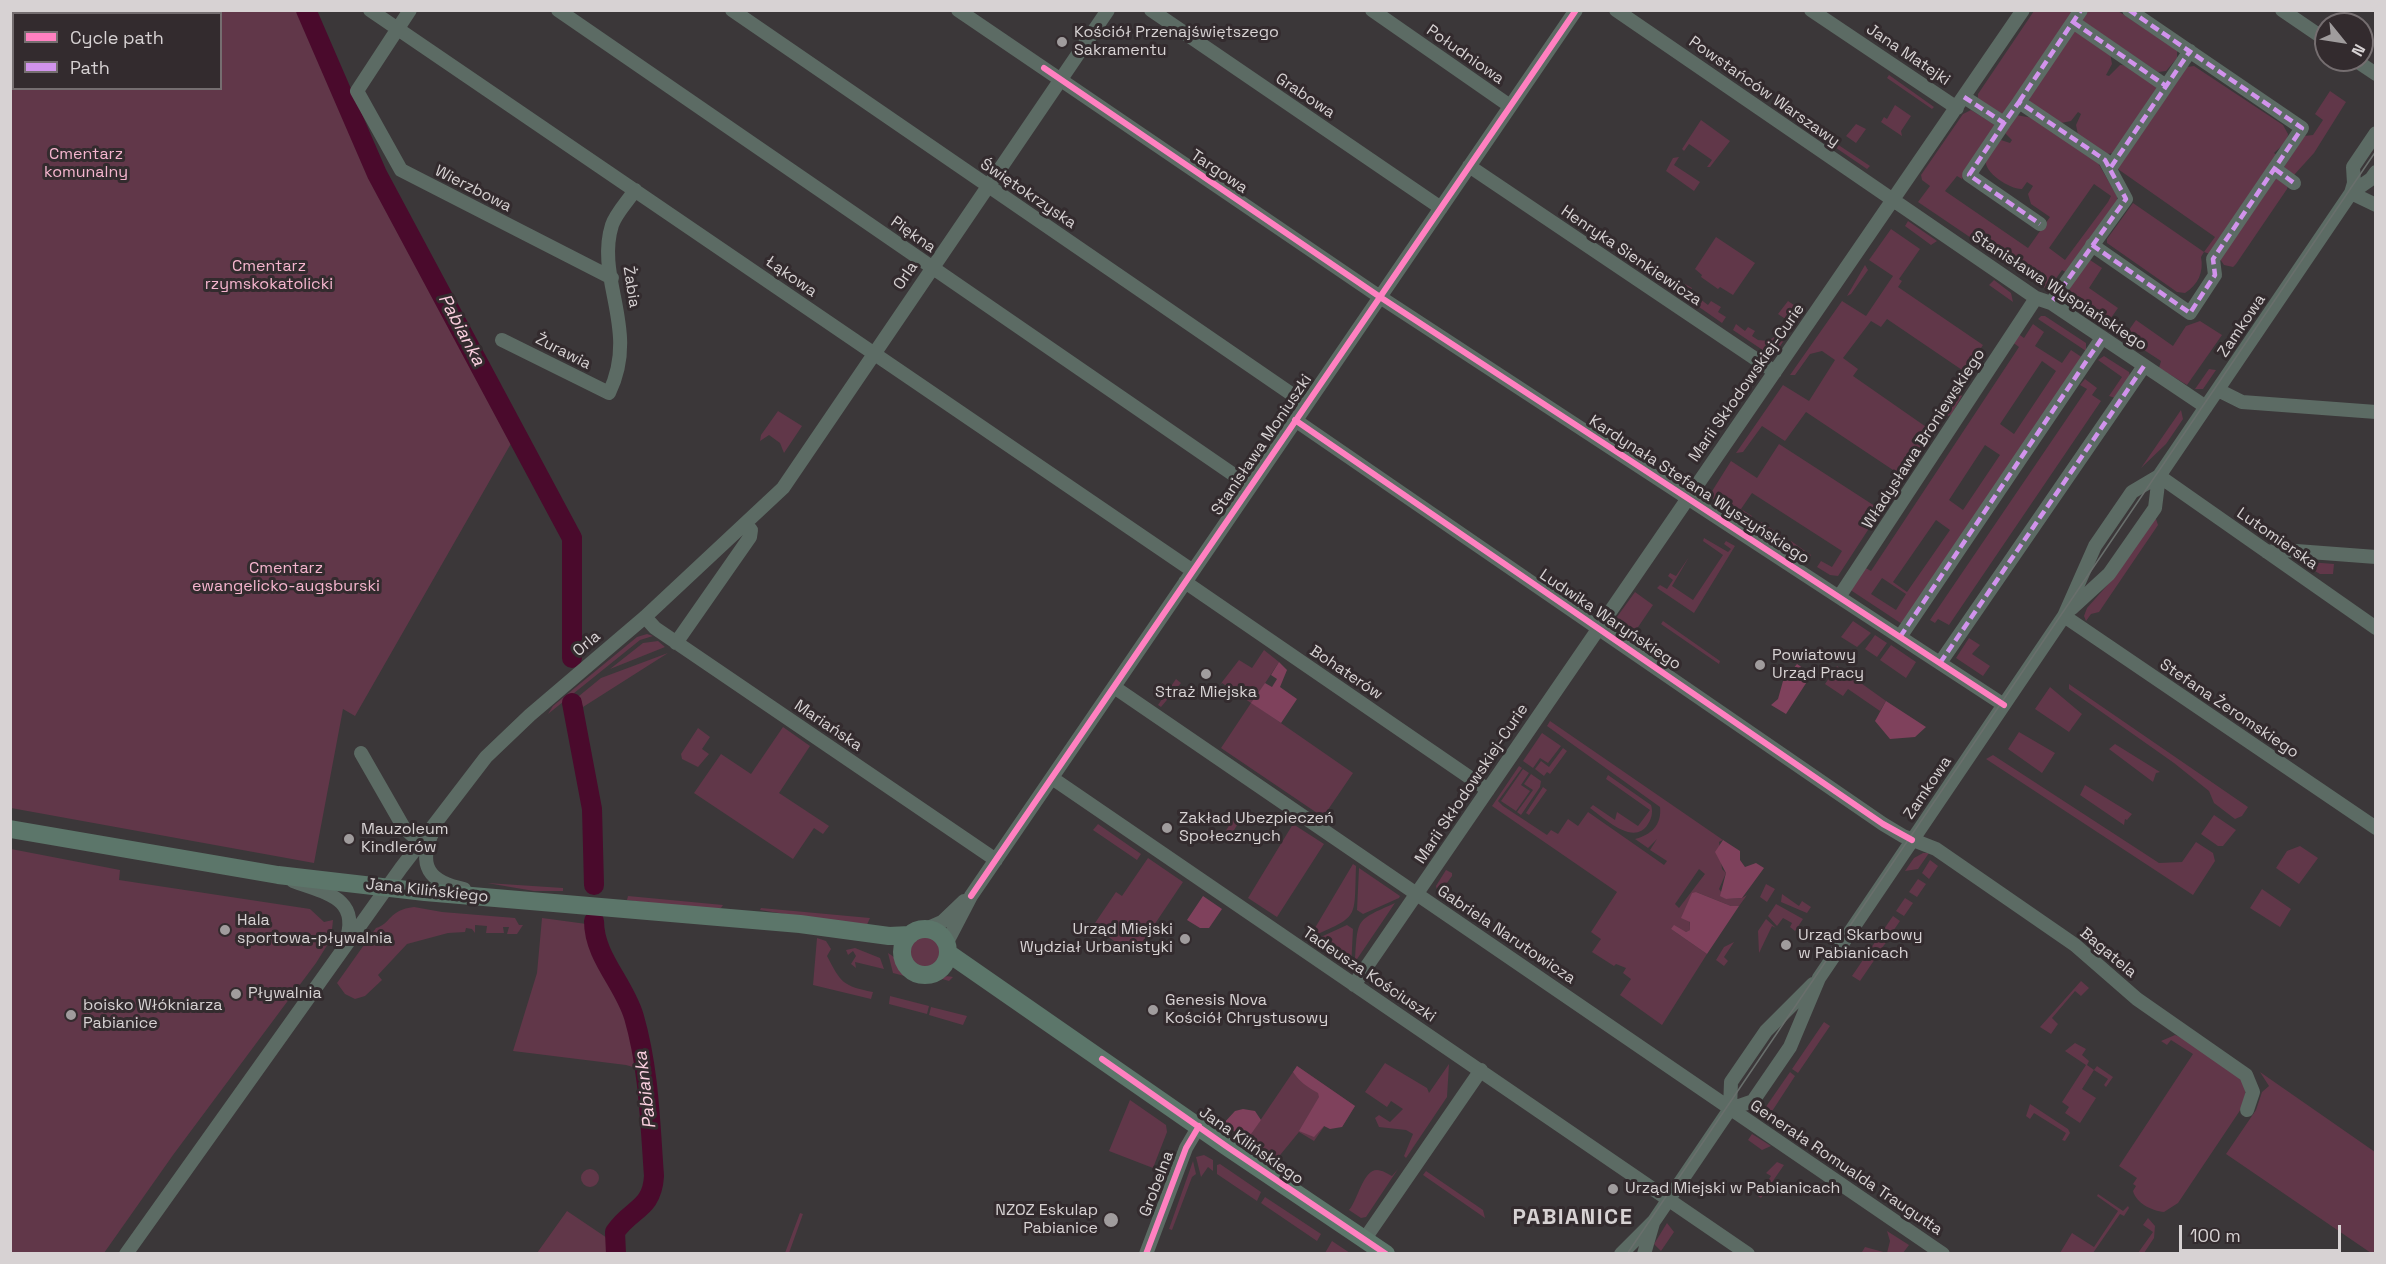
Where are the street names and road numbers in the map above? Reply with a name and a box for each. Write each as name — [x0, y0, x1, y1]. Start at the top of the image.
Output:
street label: Jana Matejki — [1862, 20, 1954, 90]
street label: Południowa — [1422, 21, 1508, 89]
street label: Powstańców Warszawy — [1685, 33, 1843, 151]
street label: Grabowa — [1272, 69, 1338, 123]
street label: Targowa — [1187, 146, 1251, 198]
street label: Świętokrzyska — [976, 155, 1080, 233]
street label: Wierzbowa — [431, 161, 515, 217]
street label: Henryka Sienkiewicza — [1557, 202, 1705, 310]
street label: Piękna — [887, 213, 939, 257]
street label: Stanisława Wyspiańskiego — [1968, 227, 2150, 355]
street label: Łąkowa — [761, 252, 821, 302]
street label: Orla — [890, 258, 922, 294]
street label: Żabia — [618, 265, 644, 309]
street label: Zamkowa — [2214, 291, 2270, 361]
street label: Marii Skłodowskiej-Curie — [1685, 300, 1809, 466]
street label: Żurawia — [532, 330, 594, 374]
street label: Władysława Broniewskiego — [1859, 345, 1989, 533]
street label: Stanisława Moniuszki — [1208, 371, 1316, 519]
street label: Kardynała Stefana Wyszyńskiego — [1585, 411, 1813, 569]
street label: Lutomierska — [2233, 504, 2321, 574]
street label: Ludwika Waryńskiego — [1536, 565, 1684, 675]
street label: Orla — [569, 627, 605, 661]
street label: Bohaterów — [1306, 642, 1386, 704]
street label: Stefana Żeromskiego — [2156, 655, 2302, 763]
street label: Mariańska — [790, 696, 866, 756]
street label: Marii Skłodowskiej-Curie — [1411, 700, 1533, 868]
street label: Zamkowa — [1900, 753, 1956, 823]
street label: Jana Kilińskiego — [365, 875, 489, 907]
street label: Gabriela Narutowicza — [1433, 882, 1579, 988]
street label: Tadeusza Kościuszki — [1299, 923, 1439, 1027]
street label: Bagatela — [2076, 924, 2140, 982]
street label: Generała Romualda Traugutta — [1746, 1096, 1946, 1240]
street label: Jana Kilińskiego — [1195, 1103, 1307, 1189]
street label: Grobelna — [1136, 1148, 1178, 1220]

